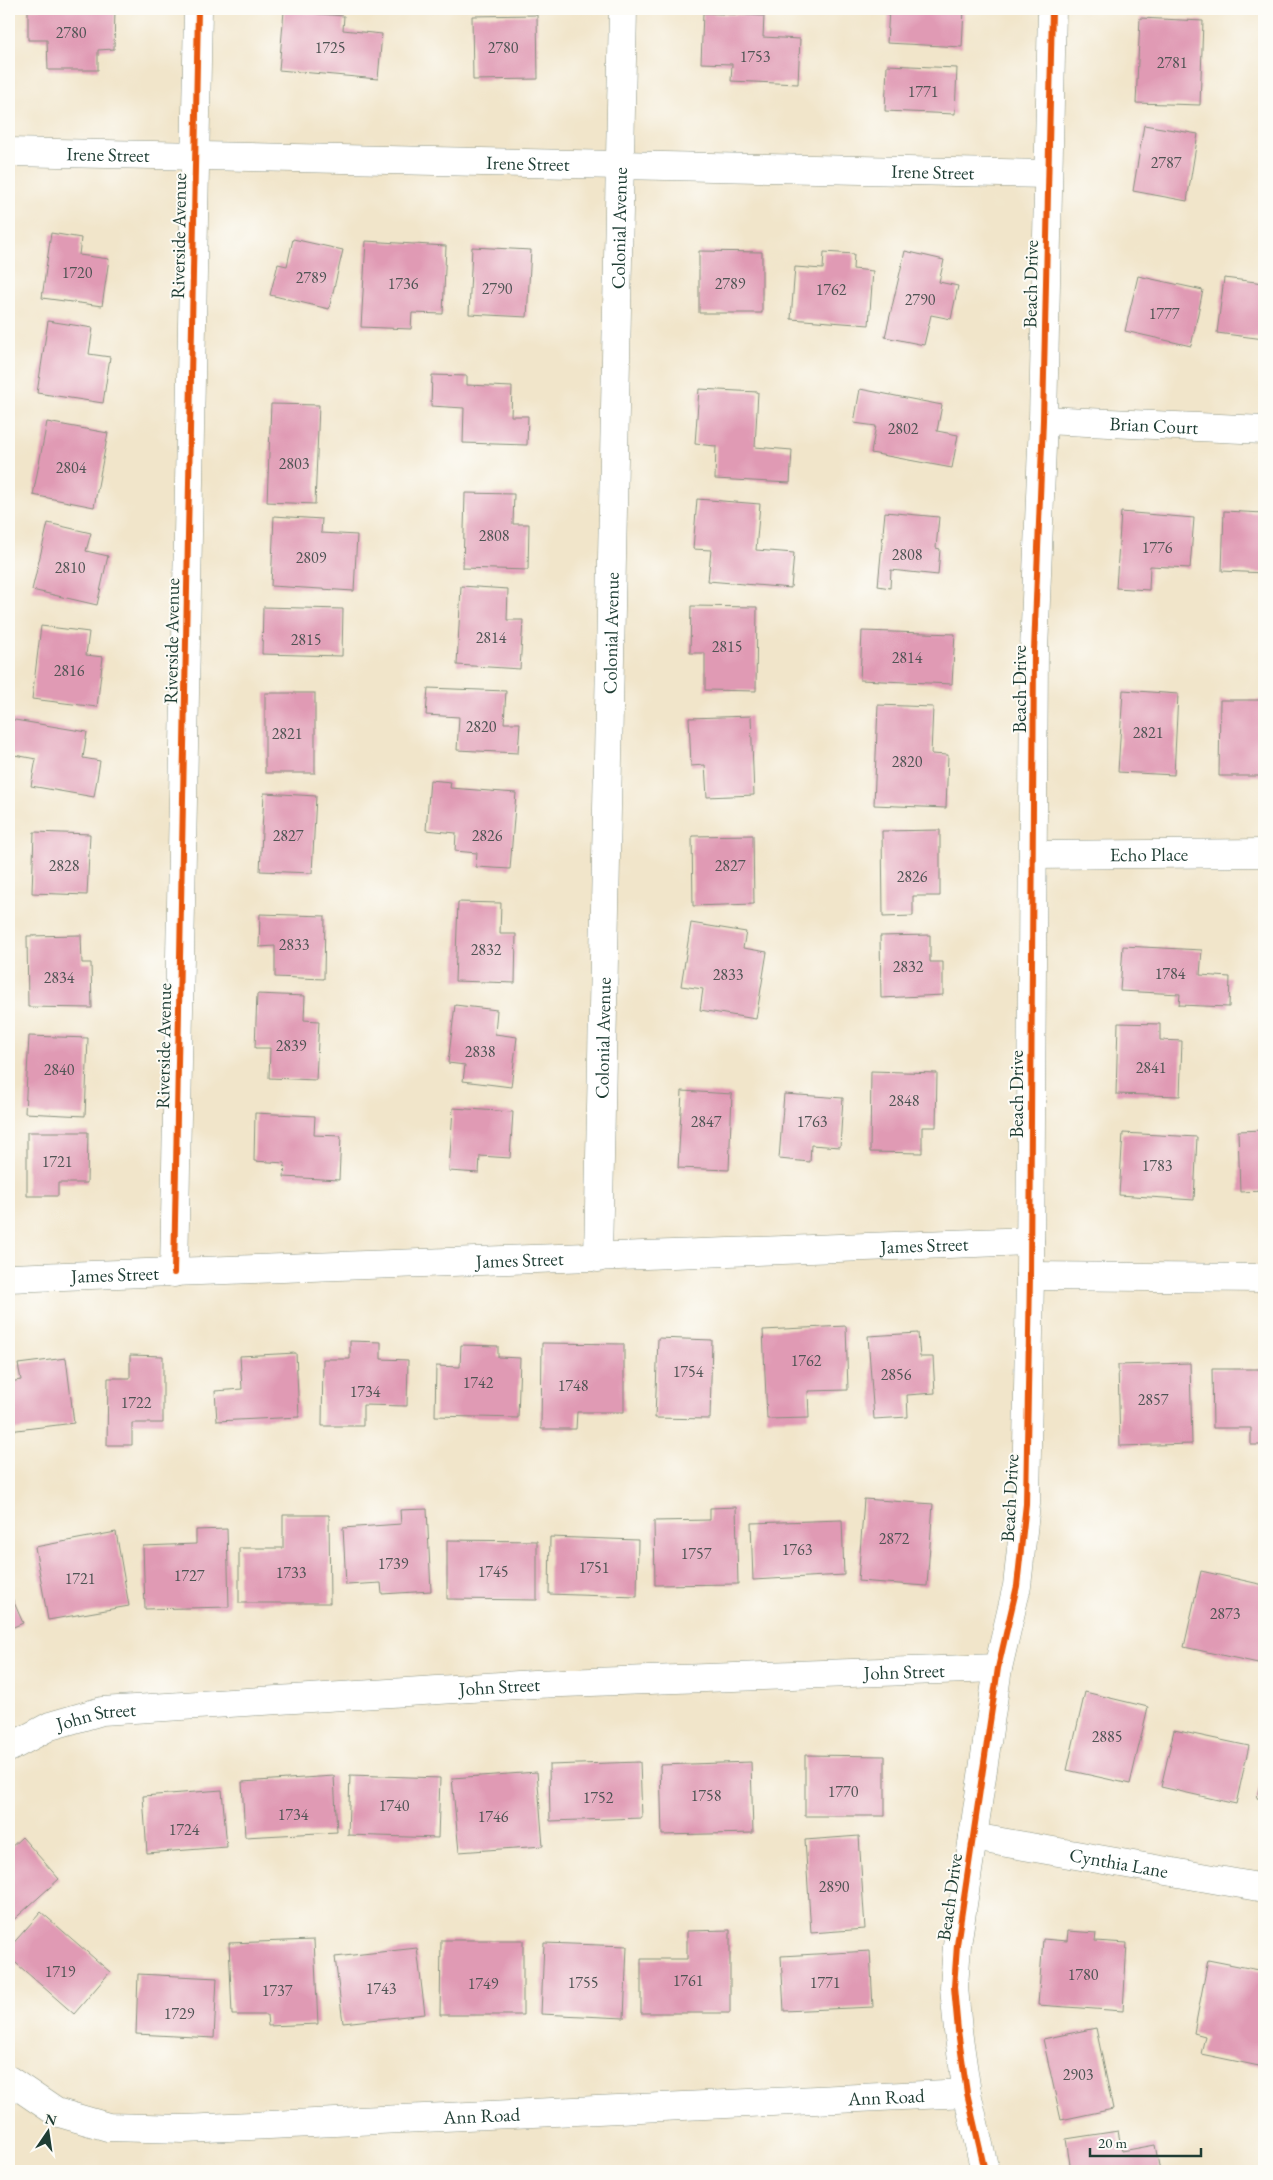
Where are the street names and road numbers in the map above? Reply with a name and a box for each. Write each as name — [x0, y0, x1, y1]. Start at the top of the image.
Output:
street label: Irene Street — [66, 141, 150, 168]
street label: Irene Street — [486, 150, 570, 177]
street label: Irene Street — [891, 159, 975, 185]
street label: Colonial Avenue — [605, 167, 633, 289]
street label: Riverside Avenue — [165, 173, 192, 299]
street label: Beach Drive — [1017, 240, 1044, 328]
street label: Brian Court — [1109, 411, 1199, 440]
street label: Colonial Avenue — [597, 572, 625, 694]
street label: Riverside Avenue — [158, 578, 185, 704]
street label: Beach Drive — [1007, 645, 1032, 733]
street label: Echo Place — [1110, 842, 1188, 867]
street label: Colonial Avenue — [589, 977, 617, 1099]
street label: Riverside Avenue — [150, 983, 177, 1109]
street label: Beach Drive — [1004, 1050, 1029, 1138]
street label: James Street — [878, 1231, 969, 1259]
street label: James Street — [473, 1246, 564, 1274]
street label: James Street — [69, 1261, 159, 1289]
street label: Beach Drive — [995, 1453, 1024, 1543]
street label: John Street — [861, 1658, 945, 1686]
street label: John Street — [456, 1672, 541, 1702]
street label: John Street — [51, 1697, 137, 1737]
street label: Cynthia Lane — [1067, 1842, 1170, 1884]
street label: Beach Drive — [931, 1852, 968, 1942]
street label: Ann Road — [846, 2083, 926, 2112]
street label: Ann Road — [442, 2102, 521, 2130]

